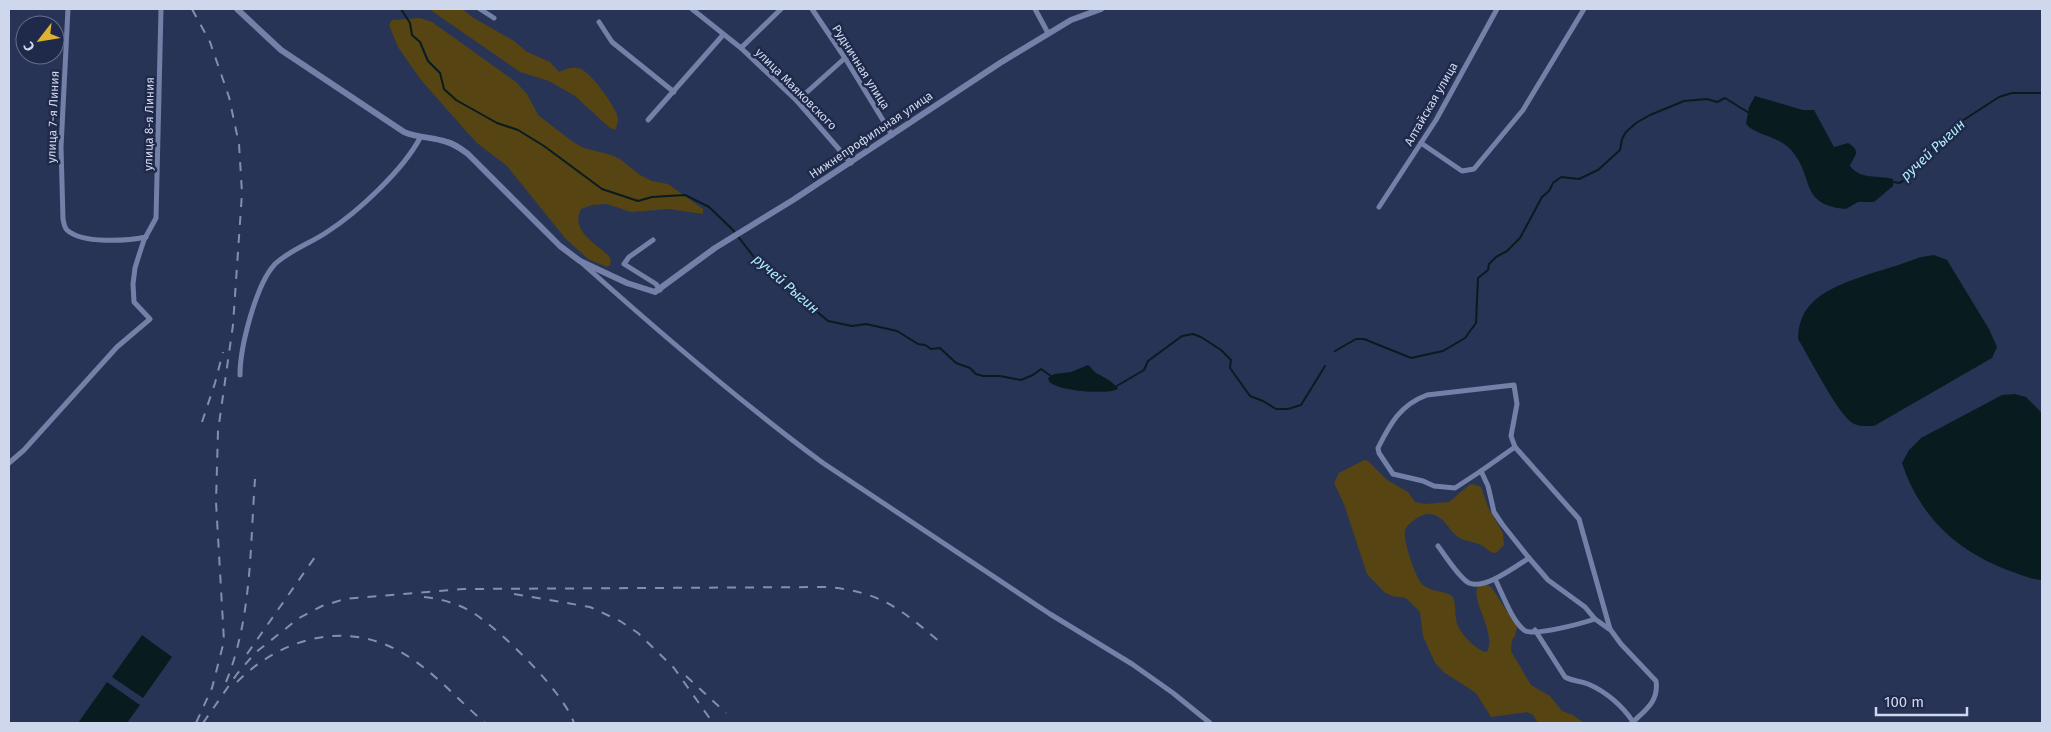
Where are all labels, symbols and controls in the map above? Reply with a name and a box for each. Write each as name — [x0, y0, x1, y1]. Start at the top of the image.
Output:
north arrow — [15, 15, 65, 65]
street label: Рудничная улица — [829, 22, 893, 112]
text: С — [20, 39, 39, 54]
street label: улица Маяковского — [752, 45, 840, 133]
street label: Алтайская улица — [1401, 60, 1461, 148]
street label: улица 7-я Линия — [44, 71, 62, 163]
street label: улица 8-я Линия — [141, 77, 157, 171]
street label: Нижнепрофильная улица — [807, 88, 935, 182]
water label: ручей Рыгин — [1897, 116, 1969, 184]
water label: ручей Рыгин — [749, 251, 823, 317]
scale bar — [1876, 684, 1967, 716]
text: 100 m — [1884, 693, 1924, 711]

